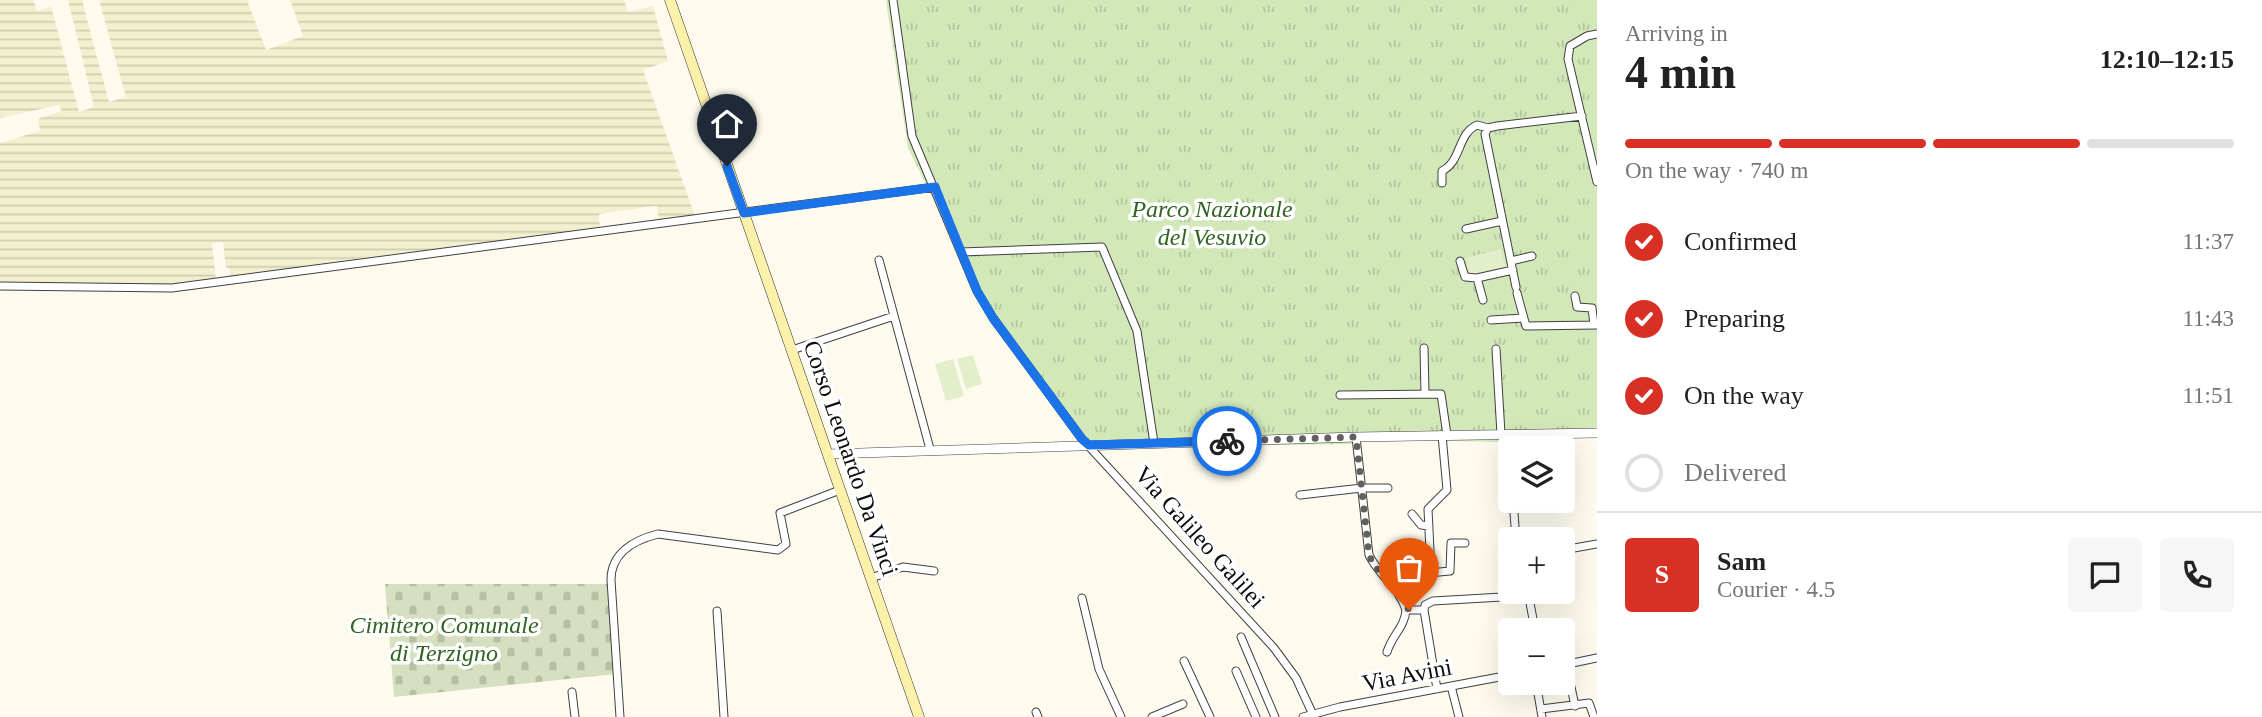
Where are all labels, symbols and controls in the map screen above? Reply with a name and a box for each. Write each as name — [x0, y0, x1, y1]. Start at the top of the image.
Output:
text: Arriving in — [1625, 21, 1728, 46]
text: 12:10–12:15 — [2100, 45, 2234, 74]
text: 4 min — [1625, 47, 1736, 98]
pin — [697, 94, 757, 166]
icon: home — [708, 105, 746, 143]
text: On the way · 740 m — [1625, 158, 1808, 183]
park label: Parco Nazionale del Vesuvio — [1130, 196, 1293, 250]
icon: check — [1625, 223, 1663, 261]
text: Confirmed — [1684, 227, 1797, 256]
text: 11:37 — [2182, 229, 2234, 254]
icon: check — [1625, 300, 1663, 338]
text: Preparing — [1684, 304, 1785, 333]
text: 11:43 — [2182, 306, 2234, 331]
street label: Corso Leonardo Da Vinci — [799, 337, 904, 579]
icon: check — [1625, 377, 1663, 415]
text: On the way — [1684, 381, 1804, 410]
text: 11:51 — [2182, 383, 2234, 408]
courier — [1192, 406, 1262, 476]
icon: bike — [1208, 422, 1246, 460]
map controls — [1498, 436, 1575, 695]
button: layers — [1498, 436, 1575, 513]
text: Delivered — [1684, 458, 1787, 487]
street label: Via Galileo Galilei — [1130, 461, 1270, 613]
button: + — [1498, 527, 1575, 604]
pin — [1379, 538, 1439, 610]
button: chat — [2068, 538, 2142, 612]
button: phone — [2160, 538, 2234, 612]
text: Sam — [1717, 547, 1766, 576]
icon: bag — [1390, 549, 1428, 587]
text: S — [1655, 560, 1669, 589]
text: Courier · 4.5 — [1717, 577, 1835, 602]
park label: Cimitero Comunale di Terzigno — [349, 612, 539, 666]
button: − — [1498, 618, 1575, 695]
street label: Via Avini — [1360, 654, 1454, 696]

